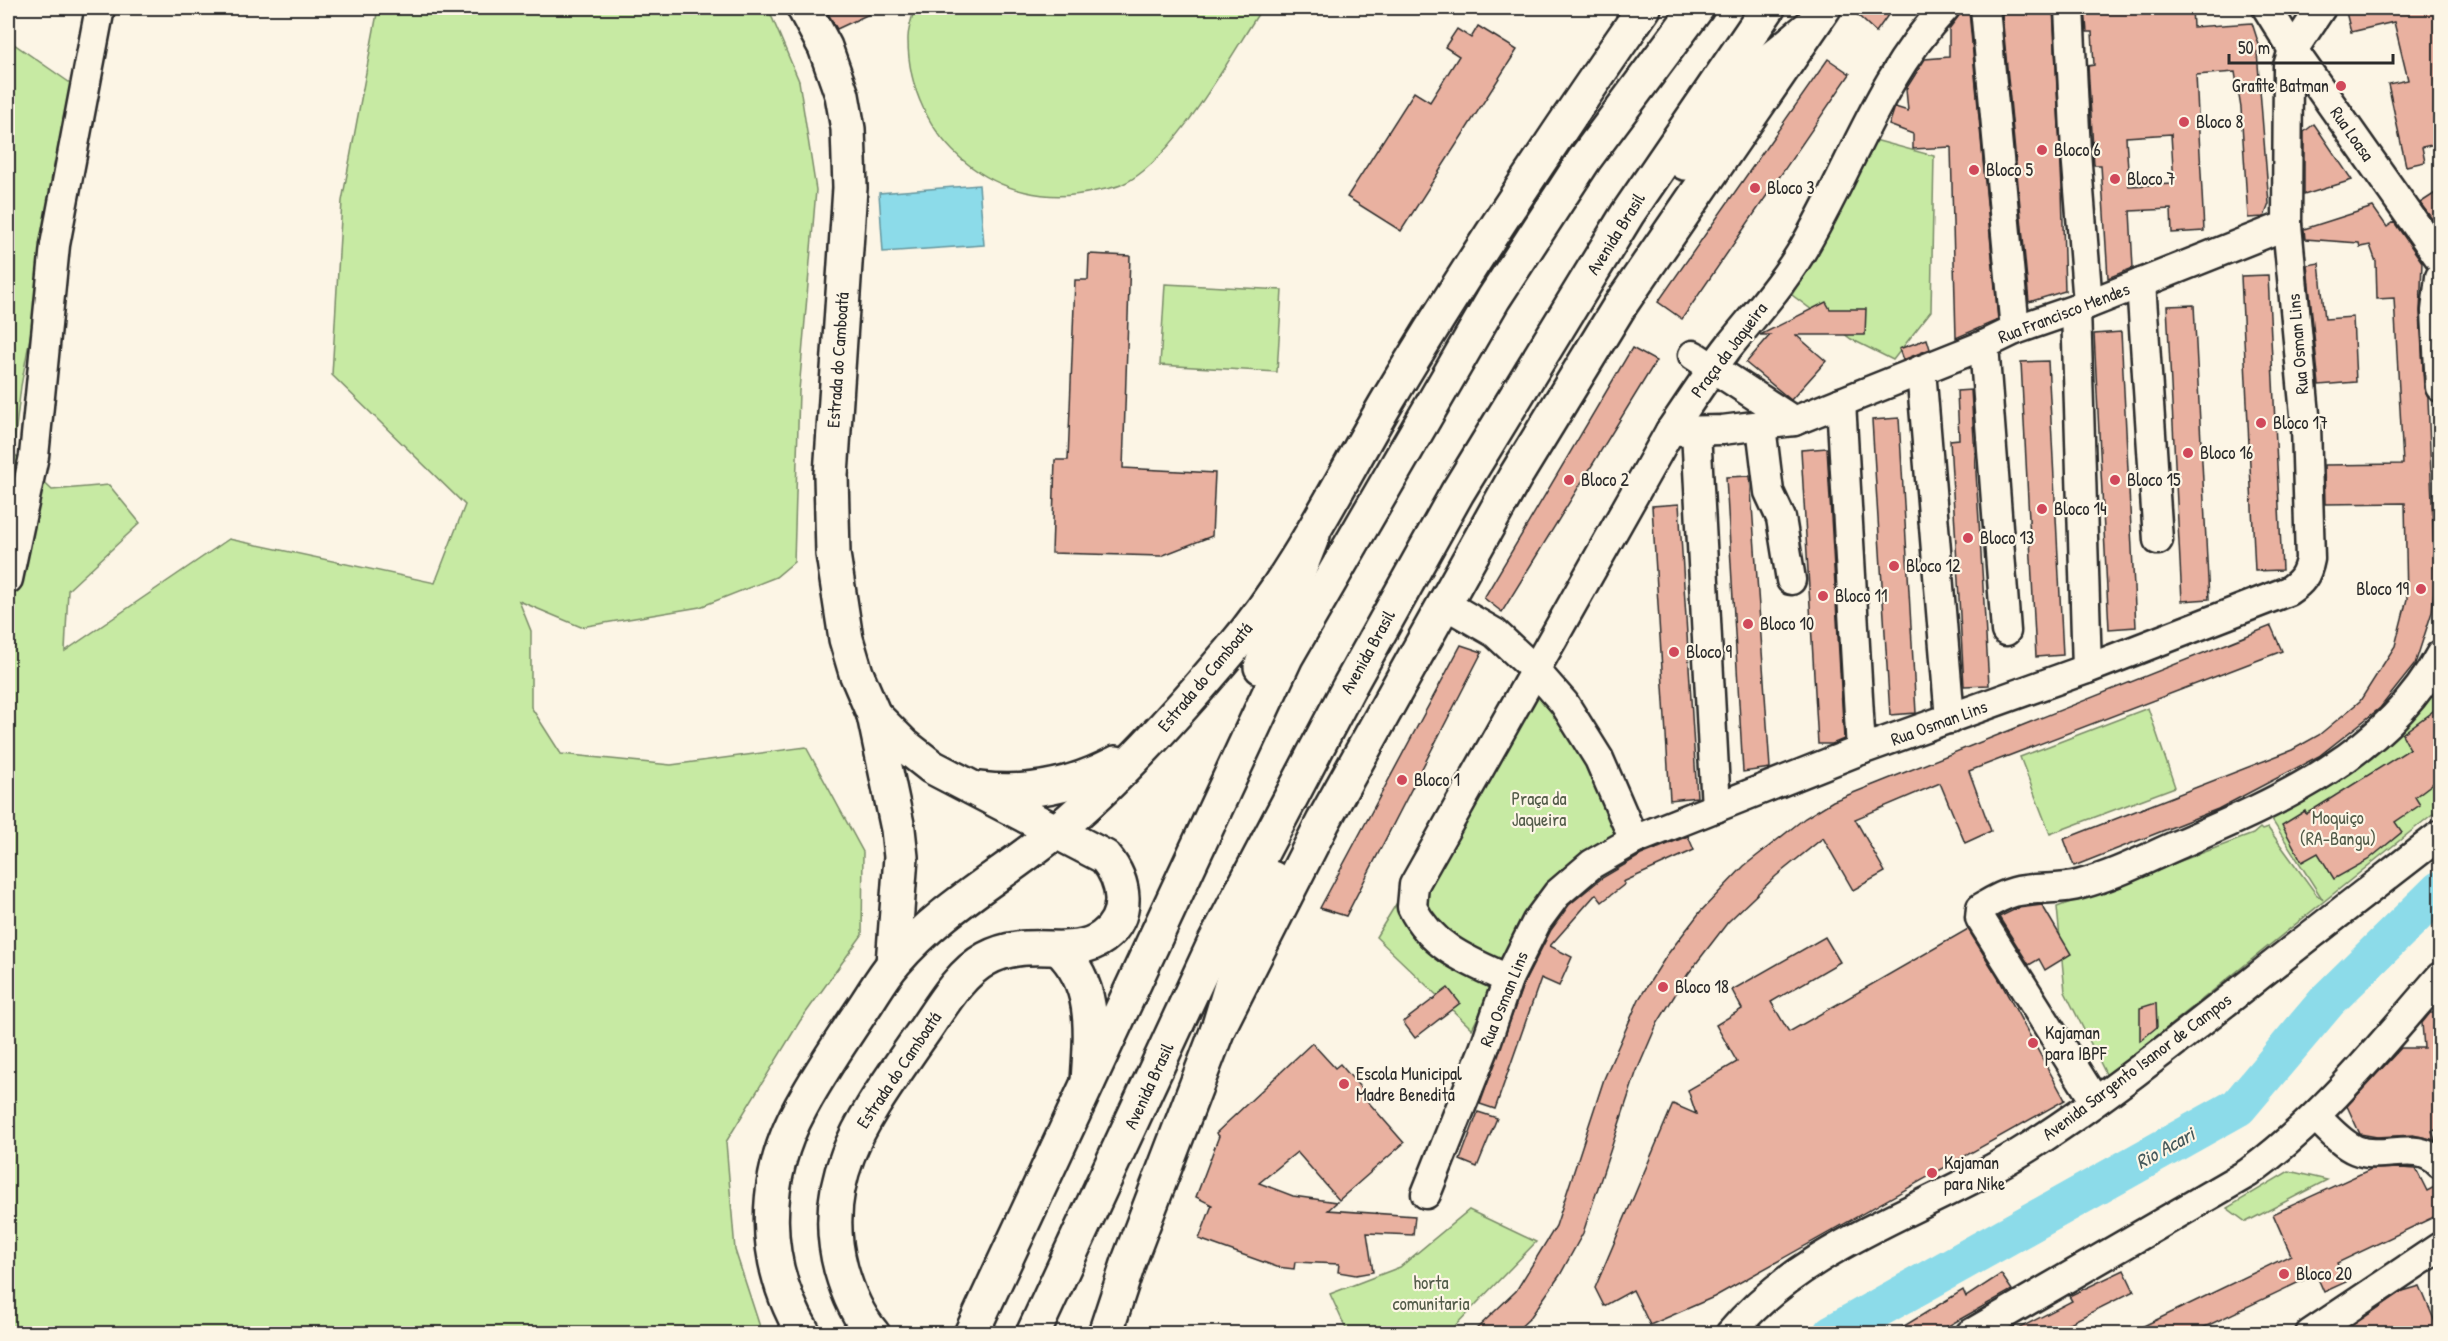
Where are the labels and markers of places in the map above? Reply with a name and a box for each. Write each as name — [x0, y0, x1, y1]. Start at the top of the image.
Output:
place label: Grafite Batman — [2232, 73, 2329, 98]
marker: Grafite Batman — [2334, 79, 2348, 93]
place label: Bloco 8 — [2196, 109, 2244, 134]
marker: Bloco 8 — [2177, 115, 2191, 129]
place label: Bloco 6 — [2054, 137, 2101, 162]
marker: Bloco 6 — [2035, 143, 2049, 157]
place label: Bloco 5 — [1986, 157, 2034, 182]
marker: Bloco 5 — [1967, 163, 1981, 177]
place label: Bloco 7 — [2127, 166, 2176, 191]
marker: Bloco 7 — [2108, 172, 2122, 186]
place label: Bloco 3 — [1767, 175, 1815, 200]
marker: Bloco 3 — [1748, 181, 1762, 195]
place label: Bloco 17 — [2273, 410, 2328, 435]
marker: Bloco 17 — [2254, 416, 2268, 430]
place label: Bloco 16 — [2200, 440, 2253, 465]
marker: Bloco 16 — [2181, 446, 2195, 460]
place label: Bloco 2 — [1581, 467, 1630, 492]
place label: Bloco 15 — [2127, 467, 2181, 492]
marker: Bloco 2 — [1562, 473, 1576, 487]
marker: Bloco 15 — [2108, 473, 2122, 487]
place label: Bloco 14 — [2054, 496, 2107, 521]
marker: Bloco 14 — [2035, 502, 2049, 516]
place label: Bloco 13 — [1980, 525, 2034, 550]
marker: Bloco 13 — [1961, 531, 1975, 545]
place label: Bloco 12 — [1906, 553, 1961, 578]
marker: Bloco 12 — [1887, 559, 1901, 573]
place label: Bloco 19 — [2356, 576, 2409, 601]
marker: Bloco 19 — [2414, 582, 2428, 596]
place label: Bloco 11 — [1835, 583, 1888, 608]
marker: Bloco 11 — [1816, 589, 1830, 603]
place label: Bloco 10 — [1760, 611, 1814, 636]
marker: Bloco 10 — [1741, 617, 1755, 631]
place label: Bloco 9 — [1686, 639, 1733, 664]
marker: Bloco 9 — [1667, 645, 1681, 659]
place label: Bloco 1 — [1414, 767, 1460, 792]
marker: Bloco 1 — [1395, 773, 1409, 787]
place label: Bloco 18 — [1675, 974, 1729, 999]
marker: Bloco 18 — [1656, 980, 1670, 994]
place label: Kajaman para IBPF — [2045, 1020, 2108, 1066]
marker: Kajaman para IBPF — [2026, 1036, 2040, 1050]
place label: Escola Municipal Madre Benedita — [1356, 1061, 1462, 1107]
marker: Escola Municipal Madre Benedita — [1337, 1077, 1351, 1091]
place label: Kajaman para Nike — [1944, 1150, 2005, 1196]
marker: Kajaman para Nike — [1925, 1166, 1939, 1180]
place label: Bloco 20 — [2296, 1261, 2352, 1286]
marker: Bloco 20 — [2277, 1267, 2291, 1281]

